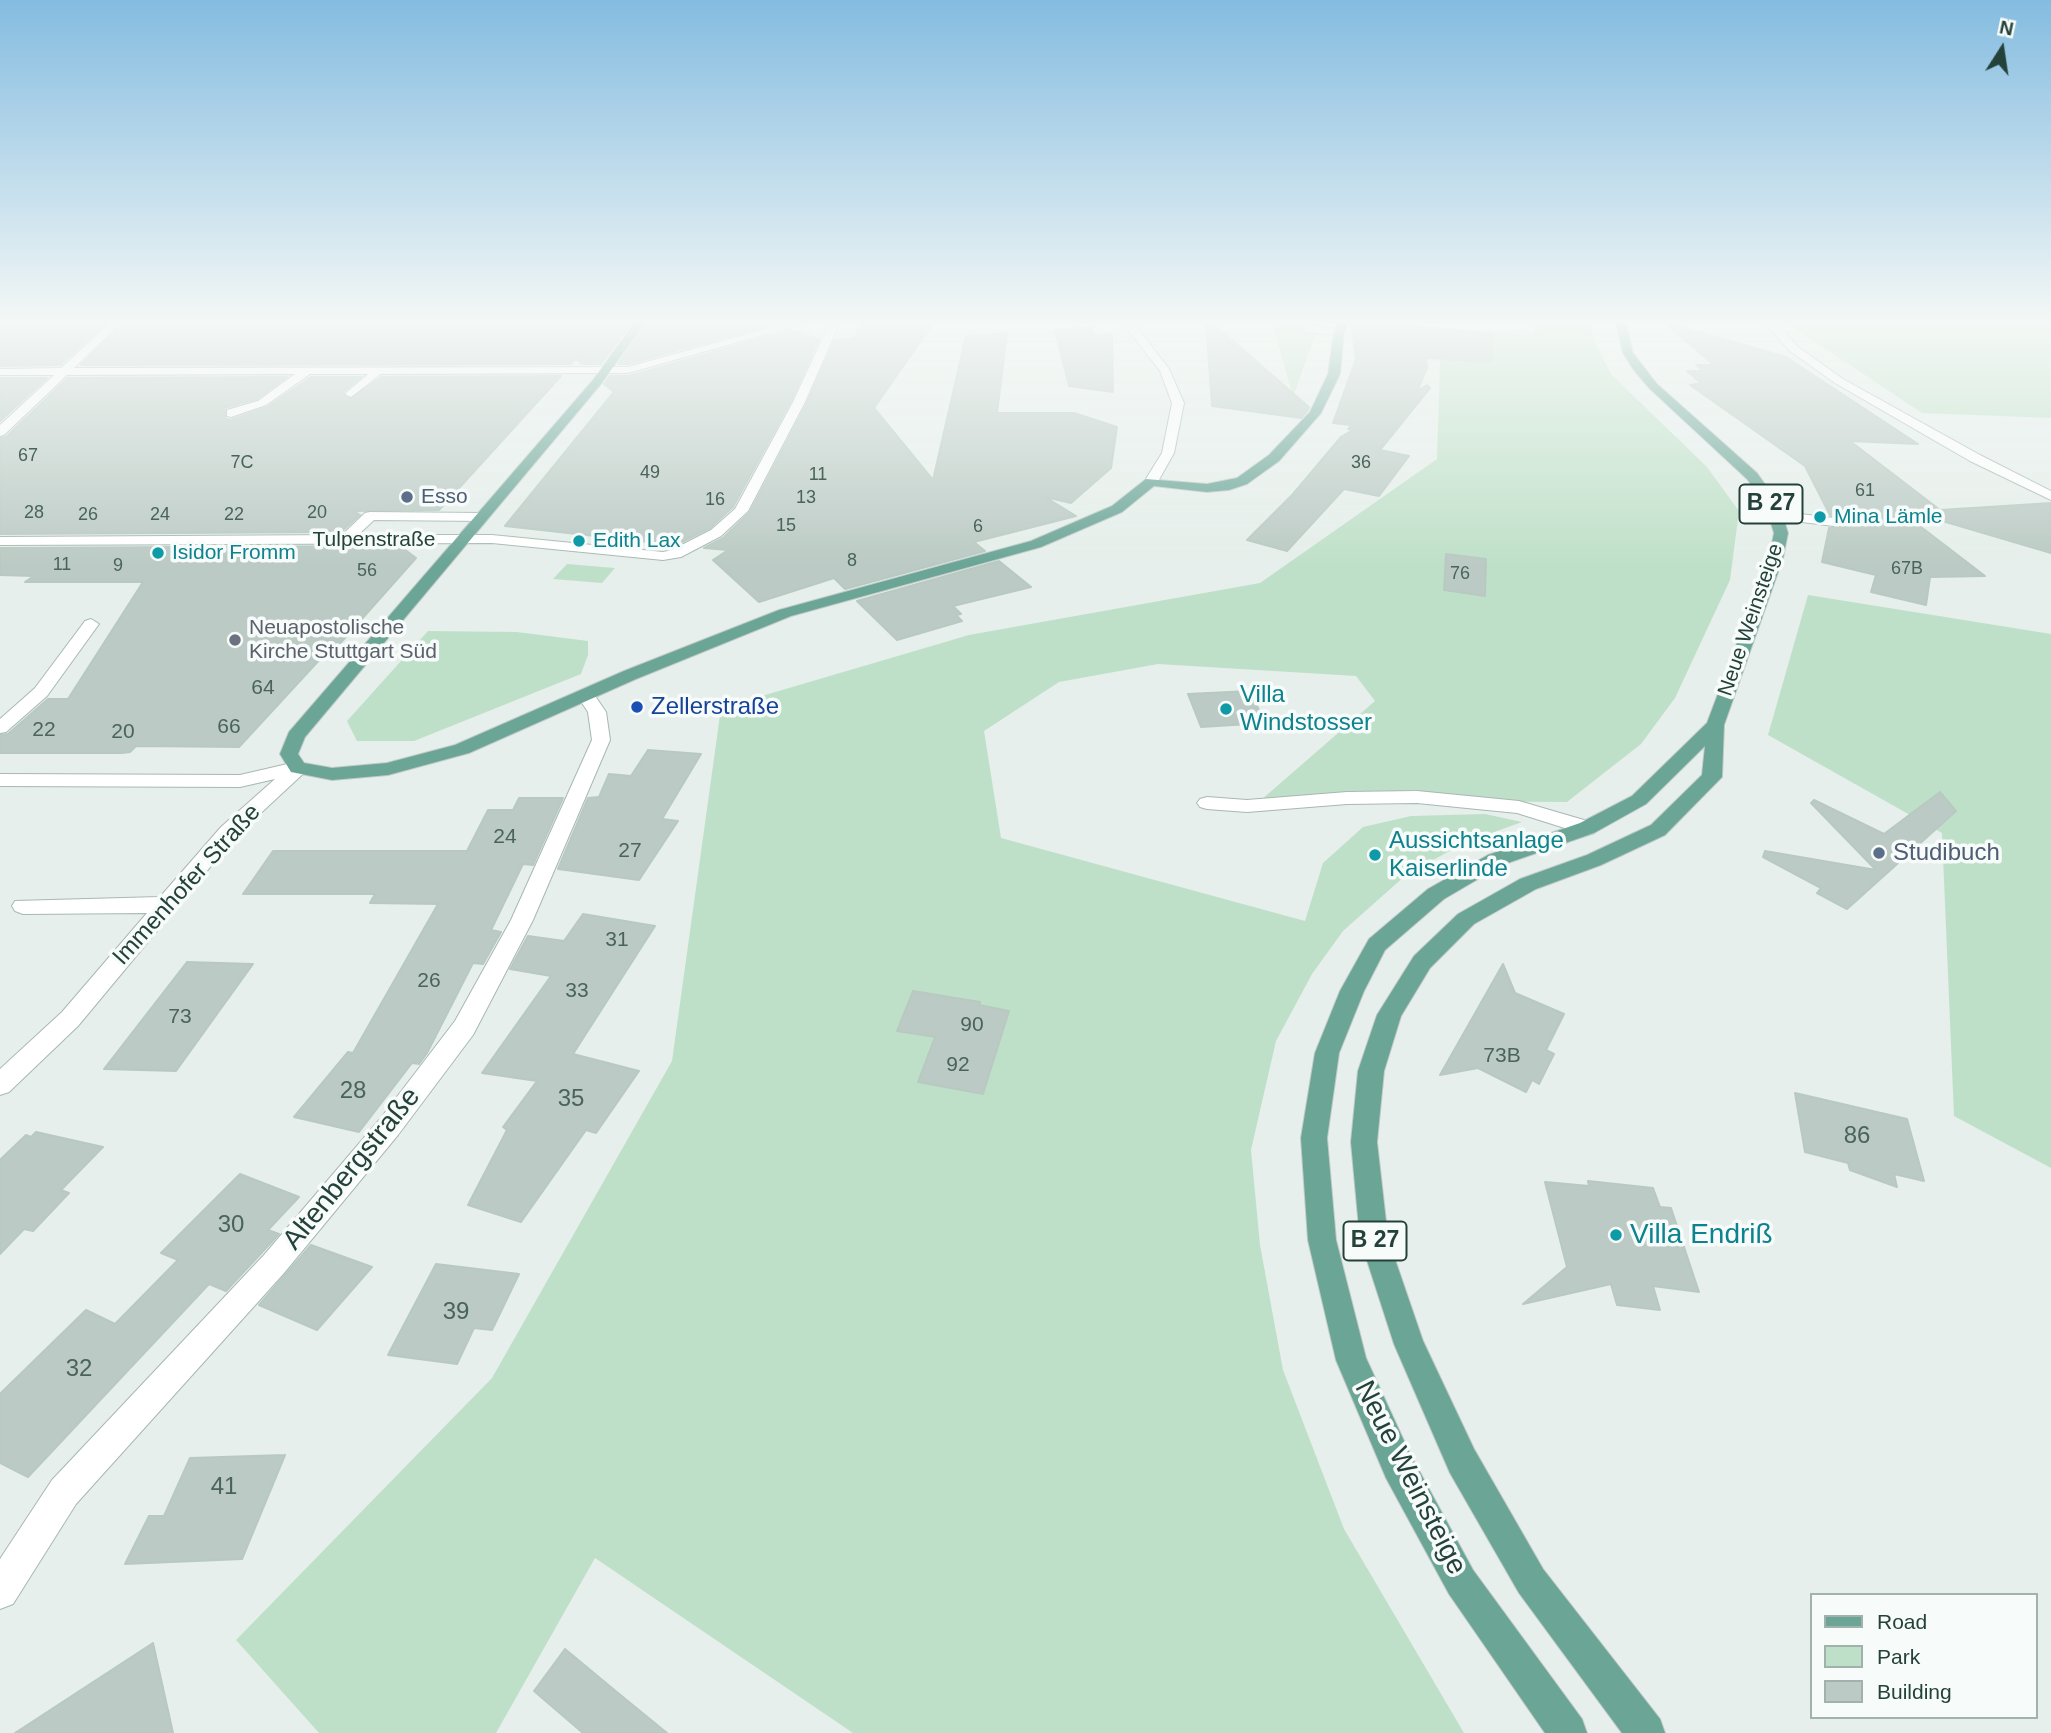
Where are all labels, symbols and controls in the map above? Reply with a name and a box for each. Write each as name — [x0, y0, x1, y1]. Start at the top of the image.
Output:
north arrow — [1967, 14, 2037, 84]
text: N — [1998, 16, 2015, 40]
house number: 67 — [18, 445, 38, 467]
house number: 7C — [230, 452, 254, 474]
house number: 36 — [1351, 452, 1371, 474]
house number: 49 — [640, 462, 660, 484]
house number: 11 — [809, 464, 827, 486]
house number: 61 — [1855, 480, 1875, 502]
place label: Esso — [421, 484, 468, 510]
road number: B 27 — [1740, 484, 1802, 524]
house number: 13 — [796, 487, 816, 509]
marker: Esso — [399, 489, 415, 505]
house number: 16 — [705, 489, 725, 511]
house number: 28 — [24, 502, 44, 524]
house number: 20 — [307, 502, 327, 524]
house number: 26 — [78, 504, 98, 526]
house number: 24 — [150, 504, 170, 526]
house number: 22 — [224, 504, 244, 526]
place label: Mina Lämle — [1834, 504, 1943, 530]
marker: Mina Lämle — [1812, 509, 1828, 525]
house number: 15 — [776, 515, 796, 537]
house number: 6 — [973, 516, 983, 538]
street label: Tulpenstraße — [313, 527, 435, 553]
place label: Edith Lax — [593, 528, 681, 554]
marker: Edith Lax — [571, 533, 587, 549]
place label: Isidor Fromm — [172, 540, 296, 566]
street label: Neue Weinsteige — [1713, 540, 1789, 700]
marker: Isidor Fromm — [150, 545, 166, 561]
house number: 8 — [847, 550, 857, 572]
house number: 11 — [53, 554, 71, 576]
house number: 9 — [113, 555, 123, 577]
house number: 67B — [1891, 558, 1923, 580]
house number: 56 — [357, 560, 377, 582]
house number: 76 — [1450, 563, 1470, 585]
place label: Neuapostolische Kirche Stuttgart Süd — [249, 615, 437, 665]
marker: Neuapostolische Kirche Stuttgart Süd — [227, 632, 243, 648]
house number: 64 — [251, 675, 275, 701]
place label: Villa Windstosser — [1240, 681, 1372, 737]
place label: Zellerstraße — [651, 693, 779, 721]
marker: Zellerstraße — [629, 699, 645, 715]
marker: Villa Windstosser — [1218, 701, 1234, 717]
house number: 66 — [217, 714, 241, 740]
house number: 22 — [32, 717, 56, 743]
house number: 20 — [111, 719, 135, 745]
street label: Immenhofer Straße — [107, 799, 267, 971]
house number: 24 — [493, 824, 517, 850]
place label: Aussichtsanlage Kaiserlinde — [1389, 827, 1564, 883]
house number: 27 — [618, 838, 642, 864]
place label: Studibuch — [1893, 839, 2000, 867]
marker: Studibuch — [1871, 845, 1887, 861]
marker: Aussichtsanlage Kaiserlinde — [1367, 847, 1383, 863]
house number: 31 — [605, 927, 629, 953]
house number: 26 — [417, 968, 441, 994]
house number: 33 — [565, 978, 589, 1004]
house number: 73 — [168, 1004, 192, 1030]
house number: 90 — [960, 1012, 984, 1038]
house number: 73B — [1483, 1043, 1521, 1069]
house number: 92 — [946, 1052, 970, 1078]
house number: 28 — [340, 1077, 366, 1105]
street label: Altenbergstraße — [276, 1081, 428, 1257]
house number: 35 — [558, 1085, 584, 1113]
house number: 86 — [1844, 1122, 1870, 1150]
house number: 30 — [218, 1211, 244, 1239]
place label: Villa Endriß — [1630, 1218, 1773, 1252]
road number: B 27 — [1344, 1222, 1406, 1260]
marker: Villa Endriß — [1608, 1227, 1624, 1243]
house number: 39 — [443, 1298, 469, 1326]
house number: 32 — [66, 1355, 92, 1383]
street label: Neue Weinsteige — [1347, 1376, 1473, 1580]
house number: 41 — [211, 1473, 237, 1501]
legend — [1810, 1593, 2037, 1719]
text: Road — [1877, 1610, 1927, 1633]
text: Park — [1877, 1645, 1920, 1668]
text: Building — [1877, 1680, 1952, 1703]

